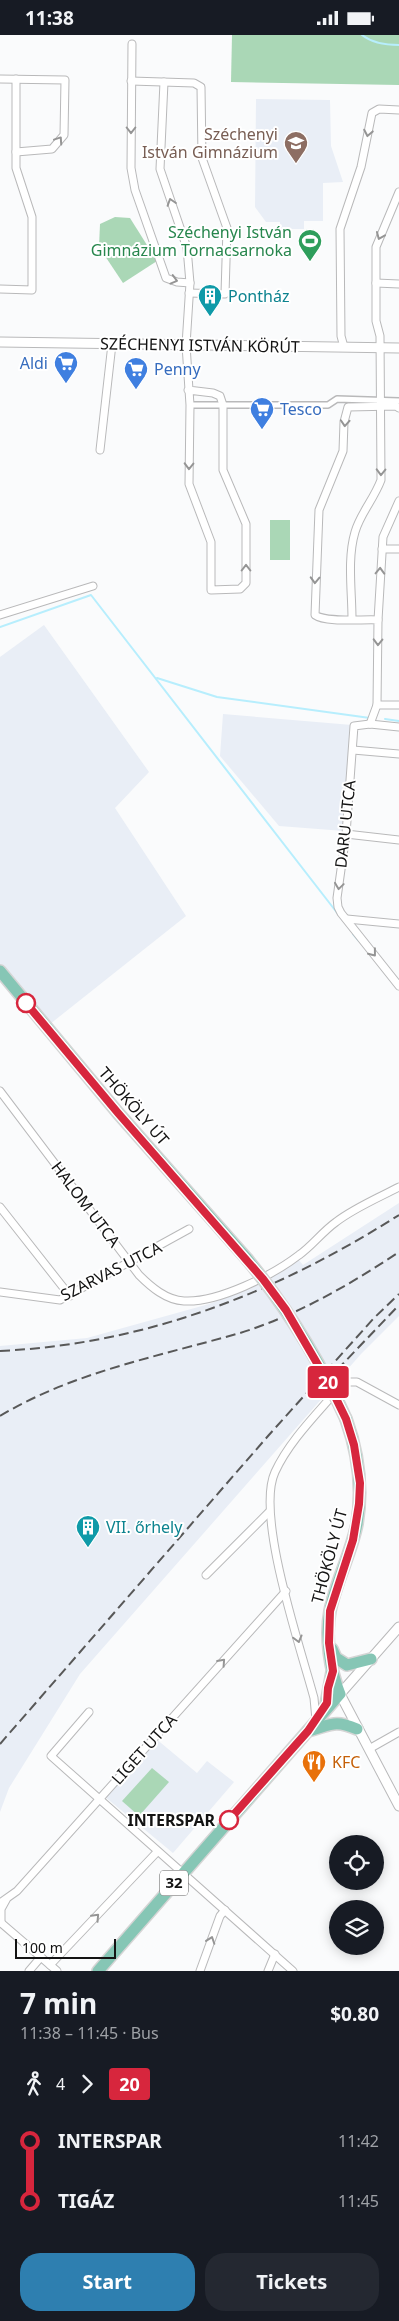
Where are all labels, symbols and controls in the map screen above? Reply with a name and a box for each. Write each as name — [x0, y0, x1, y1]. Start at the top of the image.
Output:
text: 11:38 — [25, 5, 74, 31]
place label: Széchenyi István Gimnázium — [142, 123, 278, 163]
one-way arrow — [126, 126, 136, 134]
one-way arrow — [363, 129, 374, 137]
school or university icon: Széchenyi István Gimnázium — [283, 130, 309, 164]
one-way arrow — [53, 136, 62, 145]
one-way arrow — [167, 198, 177, 206]
place label: Széchenyi István Gimnázium Tornacsarnoka — [91, 221, 292, 261]
sports icon: Széchenyi István Gimnázium Tornacsarnoka — [297, 228, 323, 262]
one-way arrow — [376, 231, 387, 240]
one-way arrow — [170, 274, 178, 285]
building icon: Pontház — [197, 283, 223, 317]
place label: Pontház — [228, 285, 289, 307]
street label: SZÉCHENYI ISTVÁN KÖRÚT — [100, 332, 300, 358]
supermarket icon: Aldi — [53, 350, 79, 384]
place label: Aldi — [20, 352, 48, 374]
supermarket icon: Penny — [123, 356, 149, 390]
place label: Penny — [154, 358, 201, 380]
supermarket icon: Tesco — [249, 396, 275, 430]
place label: Tesco — [280, 398, 322, 420]
one-way arrow — [339, 419, 350, 427]
one-way arrow — [184, 462, 194, 470]
one-way arrow — [375, 469, 386, 477]
one-way arrow — [241, 564, 251, 572]
one-way arrow — [375, 567, 385, 574]
one-way arrow — [310, 576, 320, 584]
one-way arrow — [373, 638, 383, 646]
street label: DARU UTCA — [329, 778, 361, 869]
one-way arrow — [334, 882, 345, 890]
one-way arrow — [367, 947, 376, 956]
unlabelled marker — [16, 993, 36, 1013]
street label: THÖKÖLY ÚT — [94, 1062, 174, 1150]
street label: HALOM UTCA — [47, 1157, 126, 1252]
street label: SZARVAS UTCA — [57, 1236, 166, 1306]
line badge: 20 — [306, 1366, 350, 1398]
text: 20 — [318, 1370, 338, 1394]
street label: THÖKÖLY ÚT — [306, 1506, 352, 1606]
building icon: VII. őrhely — [75, 1514, 101, 1548]
place label: VII. őrhely — [106, 1516, 183, 1538]
one-way arrow — [293, 1634, 303, 1642]
one-way arrow — [217, 1658, 226, 1667]
street label: LIGET UTCA — [106, 1708, 182, 1789]
restaurant icon: KFC — [301, 1749, 327, 1783]
place label: KFC — [332, 1751, 360, 1773]
place label: INTERSPAR — [128, 1809, 215, 1831]
marker: INTERSPAR — [219, 1810, 239, 1830]
map controls — [329, 1835, 384, 1955]
button: locate — [329, 1835, 384, 1890]
road number: 32 — [160, 1871, 188, 1895]
button: layers — [329, 1900, 384, 1955]
one-way arrow — [90, 1913, 99, 1922]
scale bar — [15, 1936, 116, 1959]
one-way arrow — [206, 1936, 216, 1944]
text: 100 m — [22, 1938, 63, 1957]
text: 7 min — [20, 1984, 97, 2022]
text: $0.80 — [330, 2001, 379, 2027]
text: 11:38 – 11:45 · Bus — [20, 2022, 159, 2044]
icon: walk — [20, 2070, 48, 2098]
icon: forward — [73, 2070, 101, 2098]
text: 20 — [119, 2072, 140, 2096]
text: 4 — [56, 2073, 65, 2095]
text: INTERSPAR — [58, 2128, 162, 2154]
text: 11:42 — [338, 2130, 379, 2152]
text: TIGÁZ — [58, 2188, 114, 2214]
text: 11:45 — [338, 2190, 379, 2212]
button: Start — [20, 2253, 195, 2311]
button: Tickets — [205, 2253, 379, 2311]

